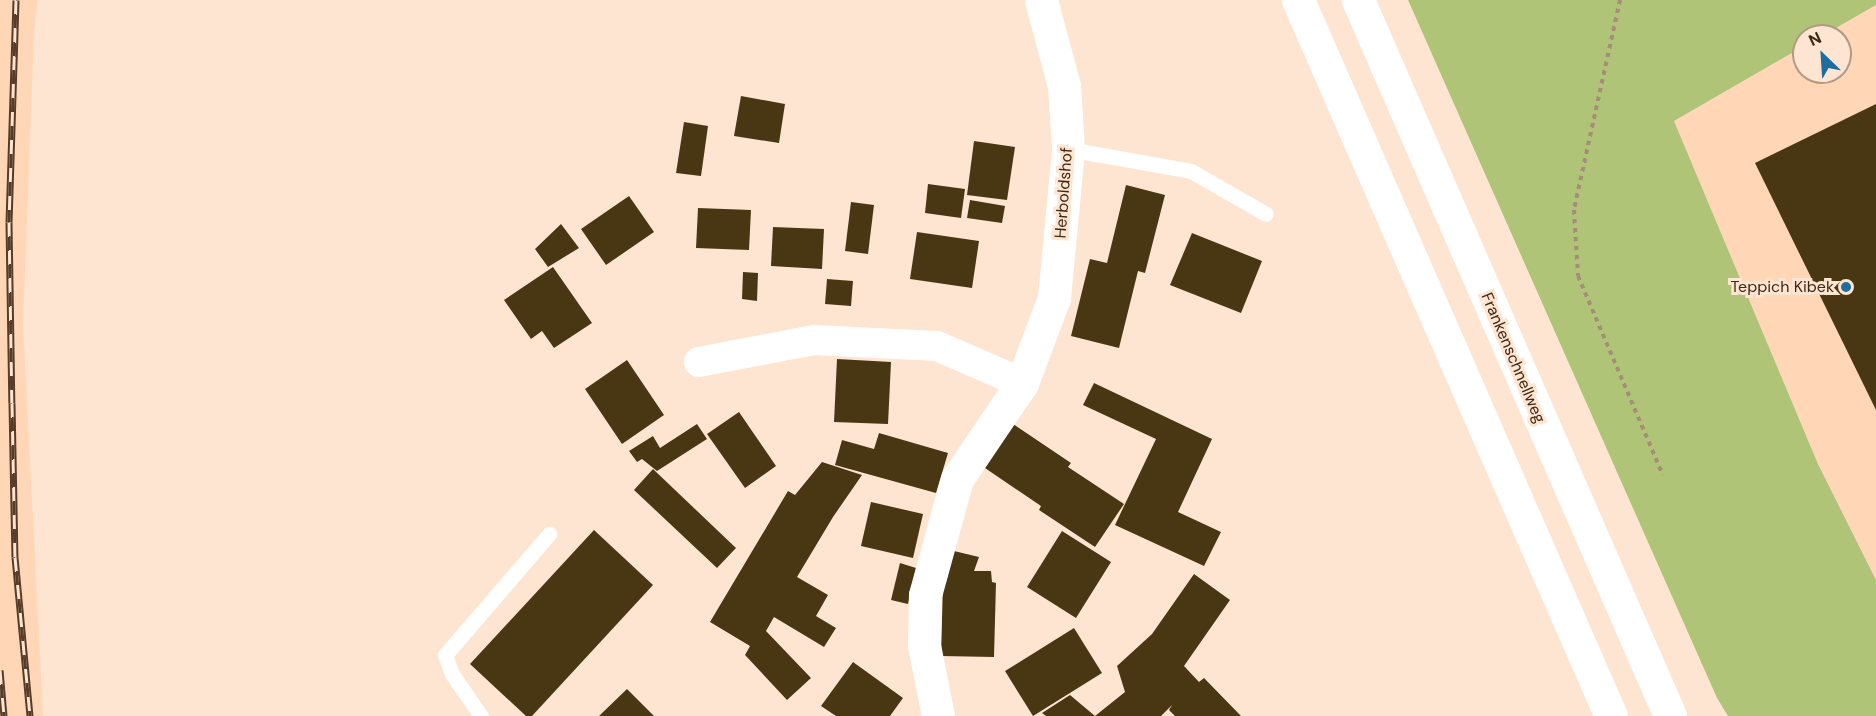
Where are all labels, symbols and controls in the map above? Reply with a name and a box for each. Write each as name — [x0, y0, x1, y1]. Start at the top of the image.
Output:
north arrow — [1792, 24, 1852, 84]
text: N — [1805, 27, 1825, 51]
street label: Herboldshof — [1051, 147, 1077, 239]
place label: Teppich Kibek — [1731, 277, 1834, 297]
marker: Teppich Kibek — [1839, 280, 1853, 294]
street label: Frankenschnellweg — [1477, 290, 1549, 426]

